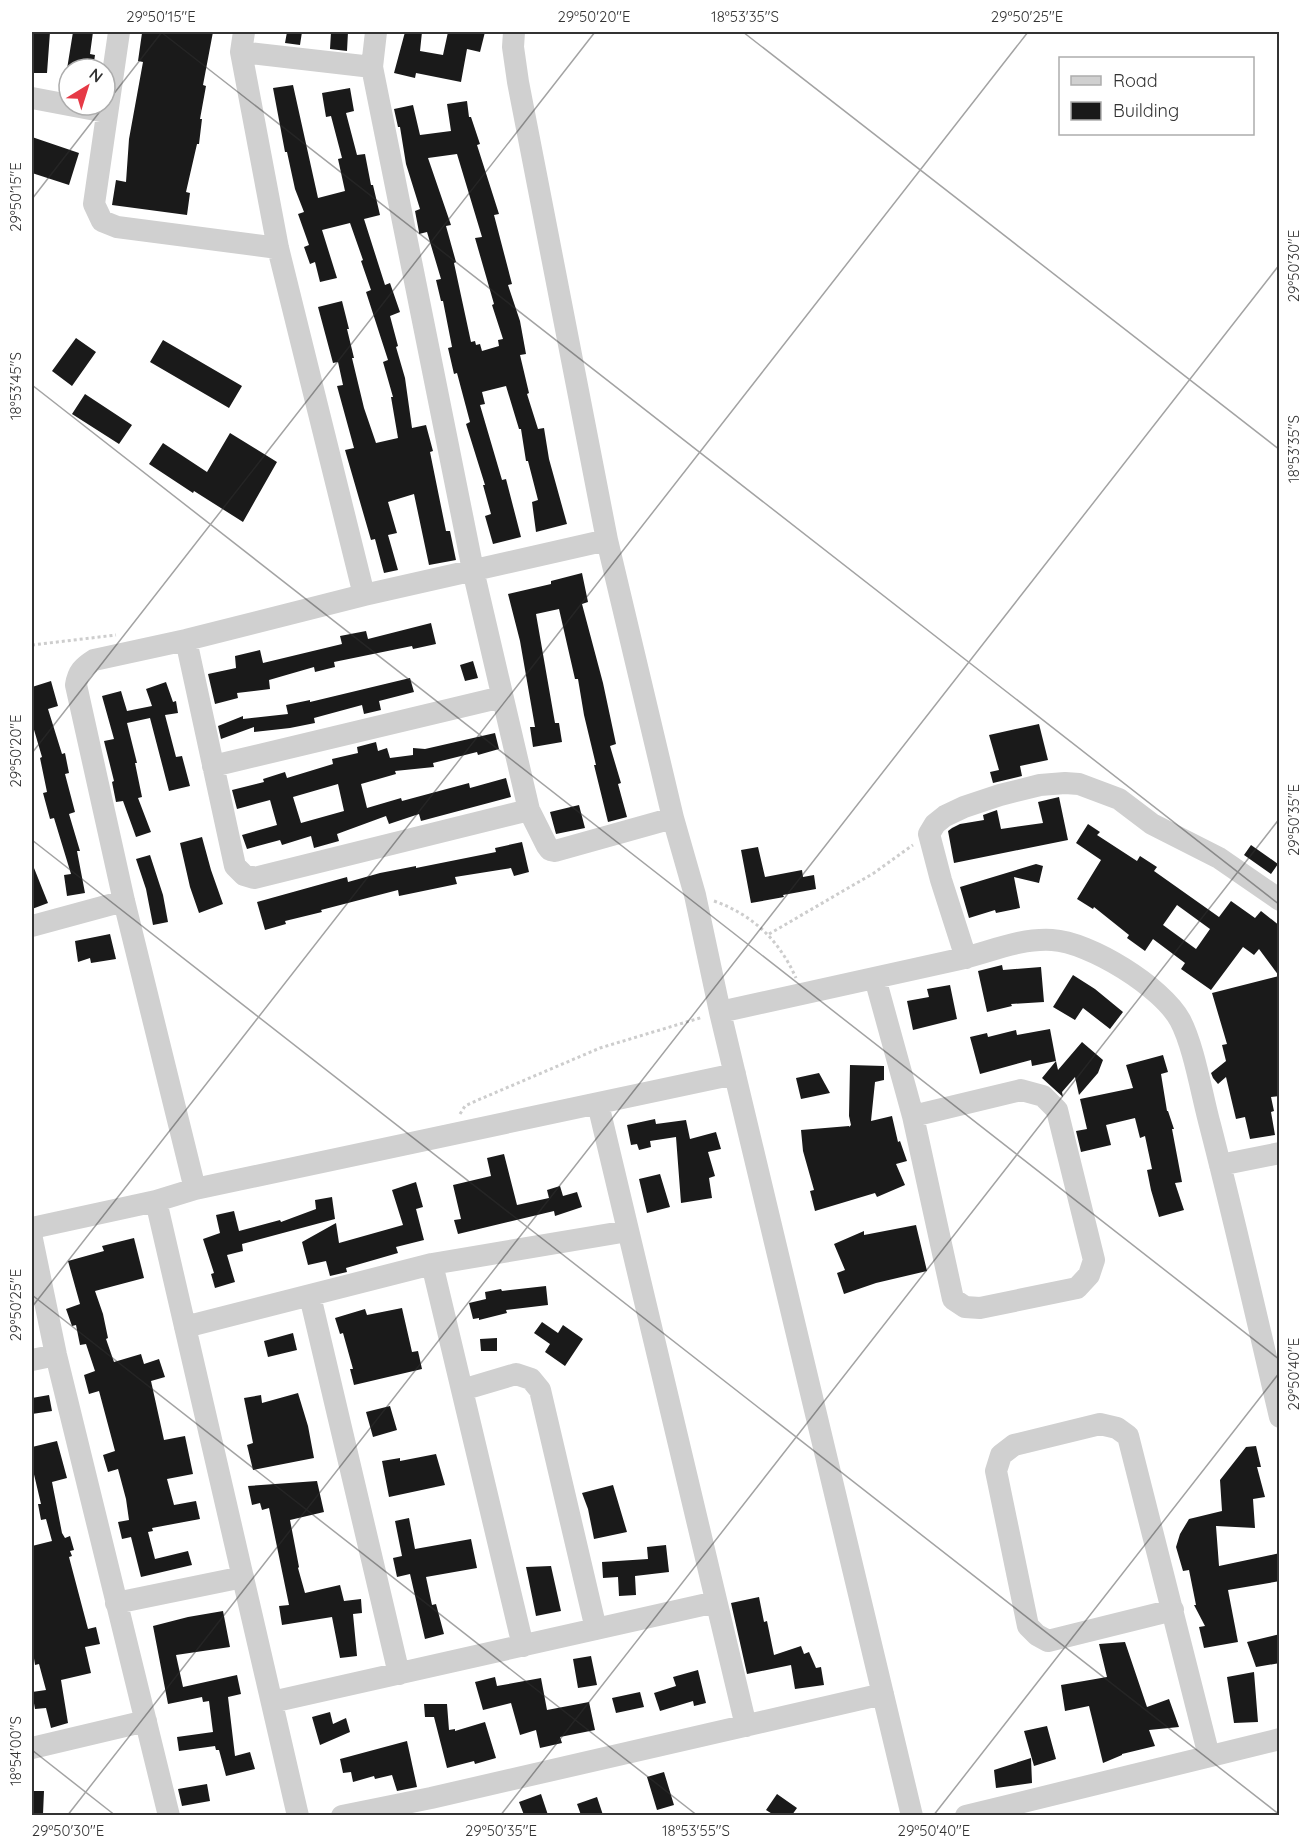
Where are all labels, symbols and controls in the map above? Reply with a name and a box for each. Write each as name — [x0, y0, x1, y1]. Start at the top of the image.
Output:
text: 29°50'15"E — [126, 7, 196, 26]
text: 29°50'20"E — [557, 7, 631, 26]
text: 18°53'35"S — [711, 7, 779, 26]
text: 29°50'25"E — [991, 7, 1063, 26]
north arrow — [57, 57, 117, 117]
legend — [1059, 57, 1254, 135]
text: N — [85, 64, 107, 87]
text: Road — [1113, 69, 1158, 92]
text: Building — [1113, 99, 1179, 122]
text: 29°50'15"E — [6, 162, 25, 232]
text: 29°50'30"E — [1284, 230, 1303, 302]
text: 18°53'45"S — [6, 352, 25, 420]
text: 18°53'35"S — [1284, 415, 1303, 483]
text: 29°50'20"E — [6, 714, 25, 788]
text: 29°50'35"E — [1284, 784, 1303, 856]
text: 29°50'25"E — [6, 1269, 25, 1341]
text: 29°50'40"E — [1284, 1338, 1303, 1410]
text: 18°54'00"S — [6, 1716, 25, 1786]
text: 29°50'30"E — [32, 1821, 104, 1840]
text: 29°50'35"E — [465, 1821, 537, 1840]
text: 18°53'55"S — [662, 1821, 730, 1840]
text: 29°50'40"E — [898, 1821, 970, 1840]

